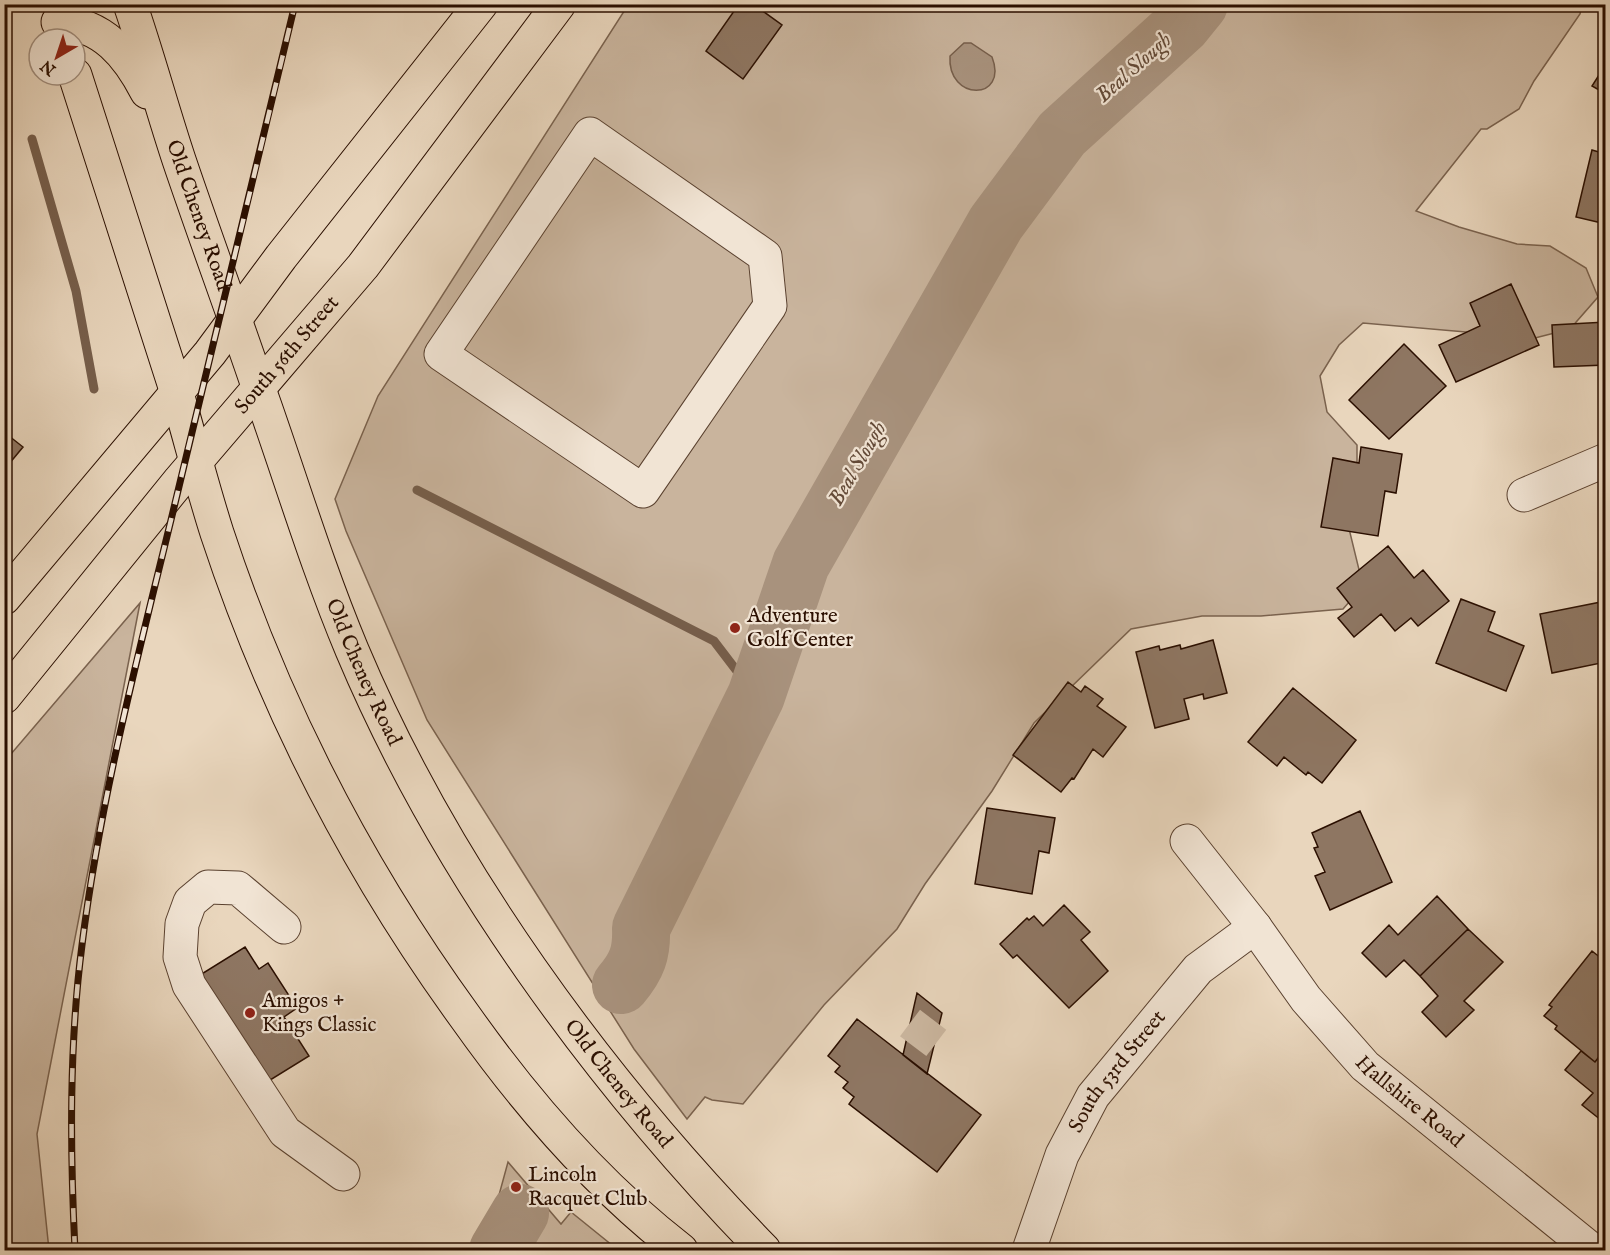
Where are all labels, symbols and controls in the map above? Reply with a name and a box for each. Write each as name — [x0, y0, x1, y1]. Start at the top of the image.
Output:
north arrow — [27, 27, 87, 87]
water label: Beal Slough — [1090, 27, 1178, 109]
text: N — [37, 55, 61, 80]
street label: Old Cheney Road — [160, 136, 237, 295]
street label: South 56th Street — [229, 290, 345, 420]
water label: Beal Slough — [823, 417, 893, 511]
street label: Old Cheney Road — [319, 595, 408, 751]
place label: Adventure Golf Center — [746, 603, 854, 654]
marker: Adventure Golf Center — [728, 621, 742, 635]
place label: Amigos + Kings Classic — [261, 988, 377, 1039]
street label: South 53rd Street — [1063, 1005, 1172, 1137]
marker: Amigos + Kings Classic — [243, 1006, 257, 1020]
street label: Old Cheney Road — [558, 1014, 679, 1155]
street label: Hallshire Road — [1349, 1050, 1470, 1154]
place label: Lincoln Racquet Club — [528, 1162, 647, 1213]
marker: Lincoln Racquet Club — [509, 1180, 523, 1194]

